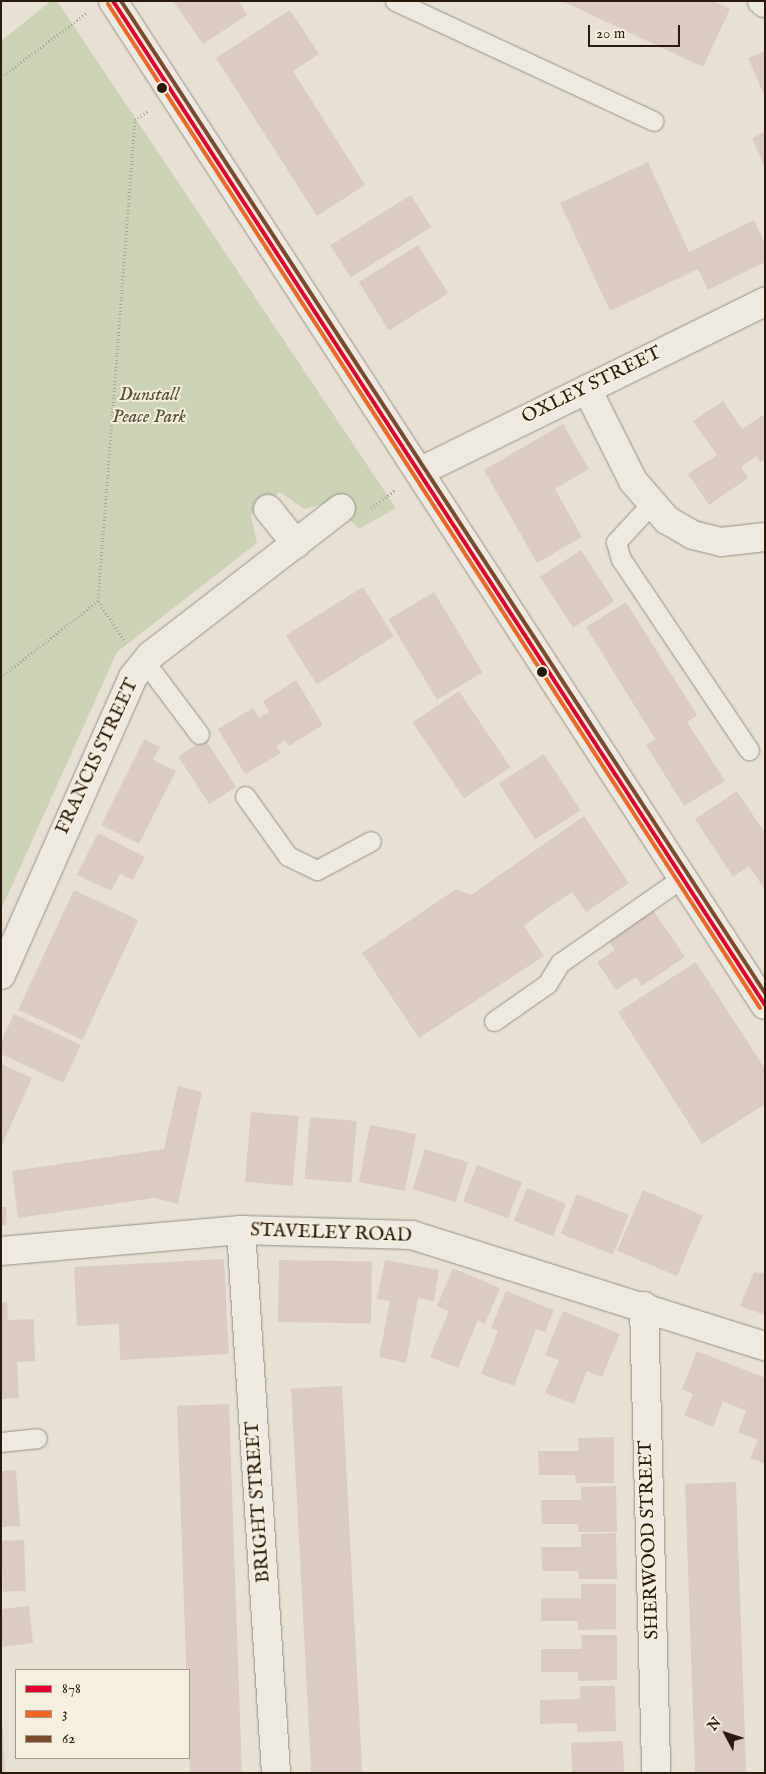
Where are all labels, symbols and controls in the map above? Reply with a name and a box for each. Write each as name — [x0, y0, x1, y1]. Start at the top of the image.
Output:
scale bar — [591, 15, 684, 47]
text: 20 m — [596, 24, 625, 43]
unlabelled marker — [157, 83, 167, 93]
street label: OXLEY STREET — [519, 342, 665, 430]
park label: Dunstall Peace Park — [112, 385, 186, 429]
unlabelled marker — [537, 667, 547, 677]
street label: FRANCIS STREET — [52, 675, 144, 839]
street label: STAVELEY ROAD — [250, 1220, 412, 1248]
street label: BRIGHT STREET — [242, 1420, 276, 1584]
street label: SHERWOOD STREET — [635, 1440, 665, 1640]
legend — [15, 1669, 190, 1759]
text: 878 — [62, 1679, 81, 1698]
text: 3 — [62, 1704, 68, 1723]
north arrow — [701, 1709, 751, 1759]
text: N — [704, 1714, 725, 1735]
text: 62 — [62, 1729, 75, 1748]

